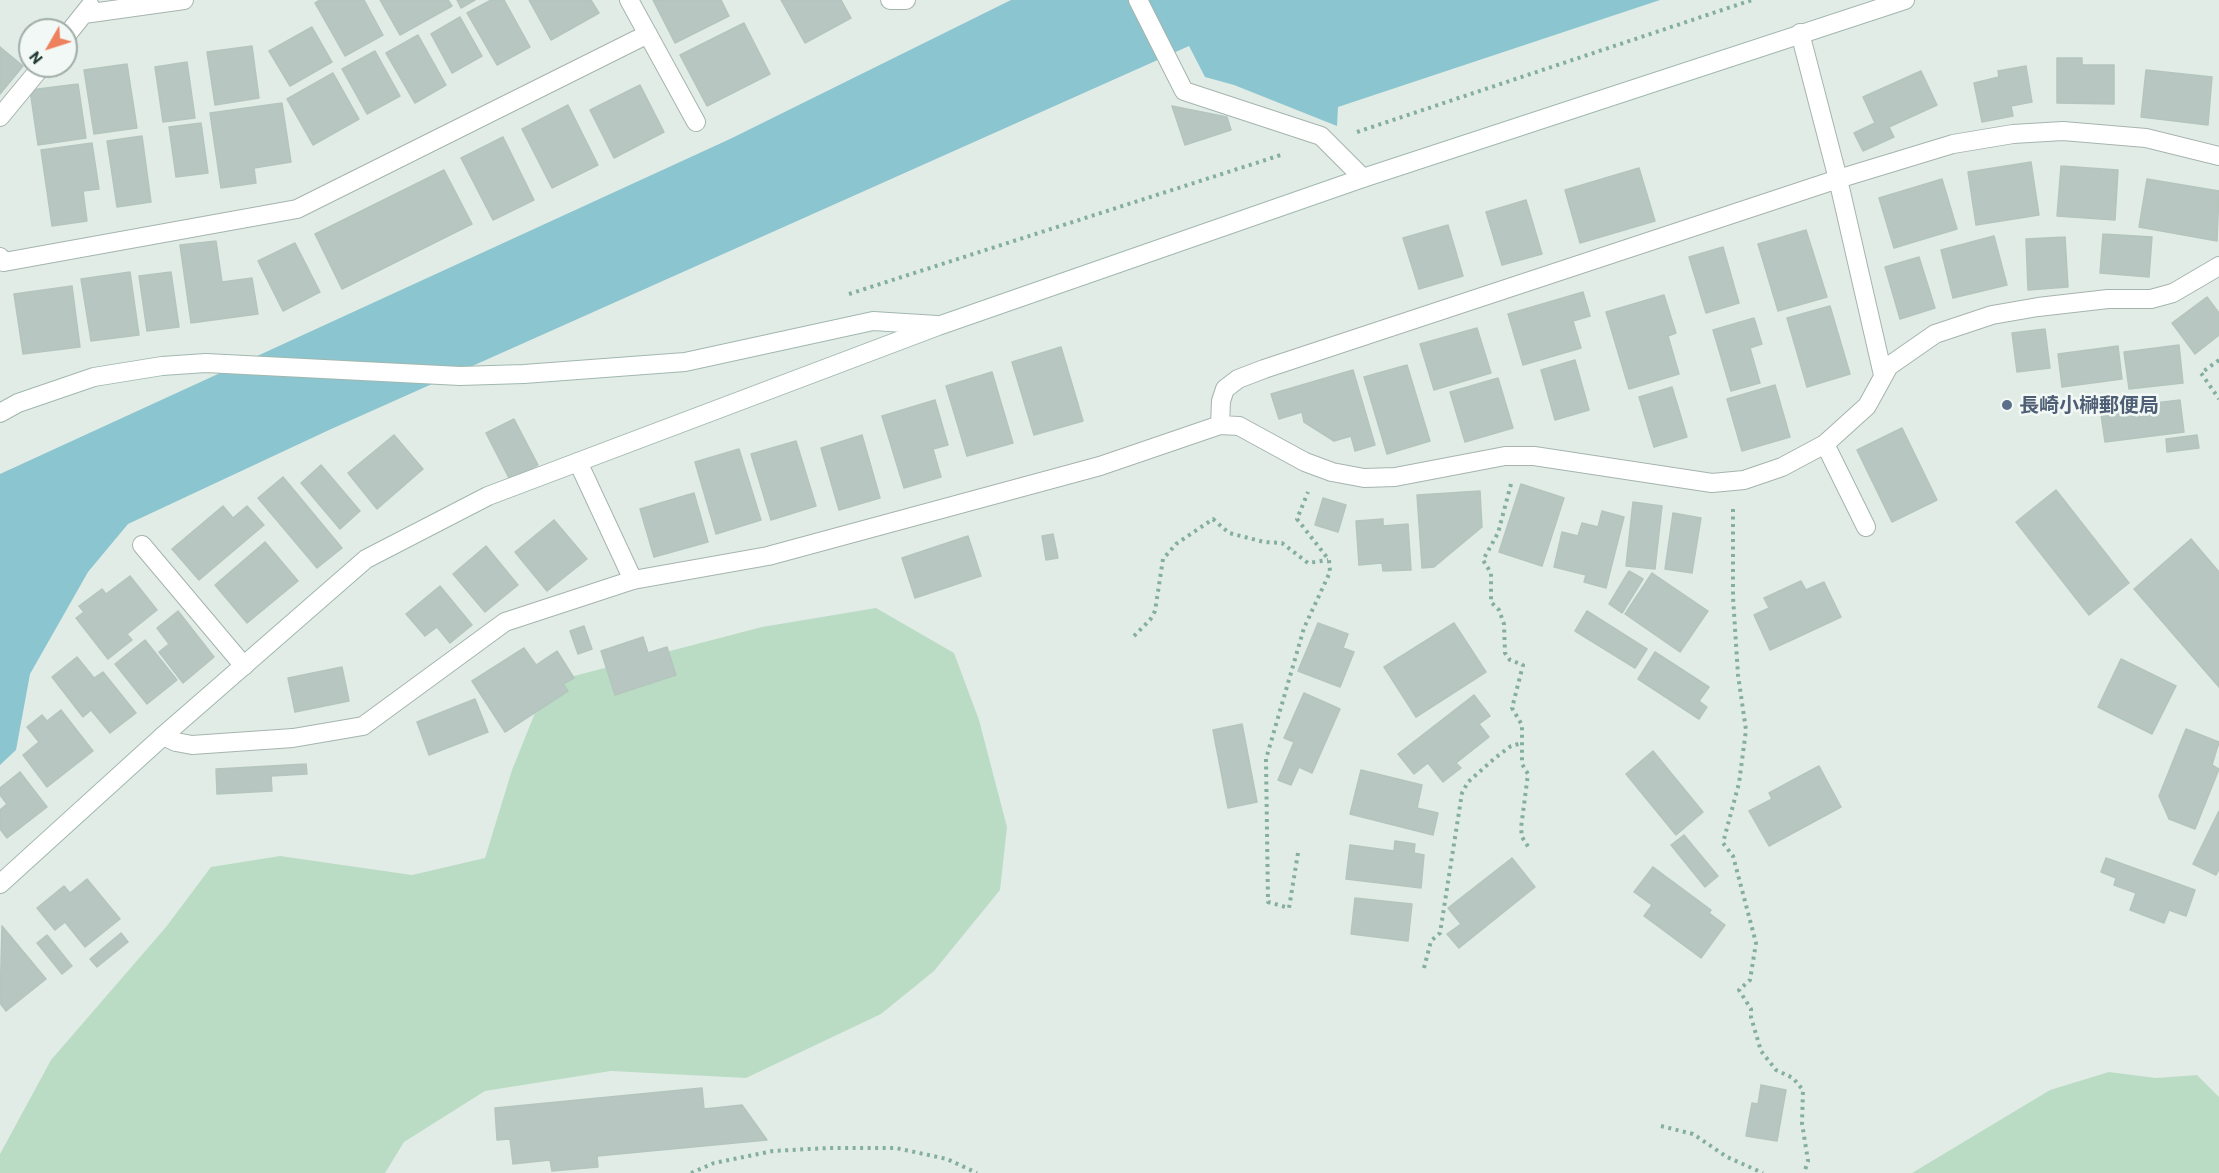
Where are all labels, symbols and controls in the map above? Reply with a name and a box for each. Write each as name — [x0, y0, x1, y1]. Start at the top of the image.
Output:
north arrow — [18, 18, 78, 78]
text: N — [24, 48, 46, 69]
place label: 長崎小榊郵便局 — [2019, 393, 2159, 417]
marker: 長崎小榊郵便局 — [2000, 398, 2014, 412]

